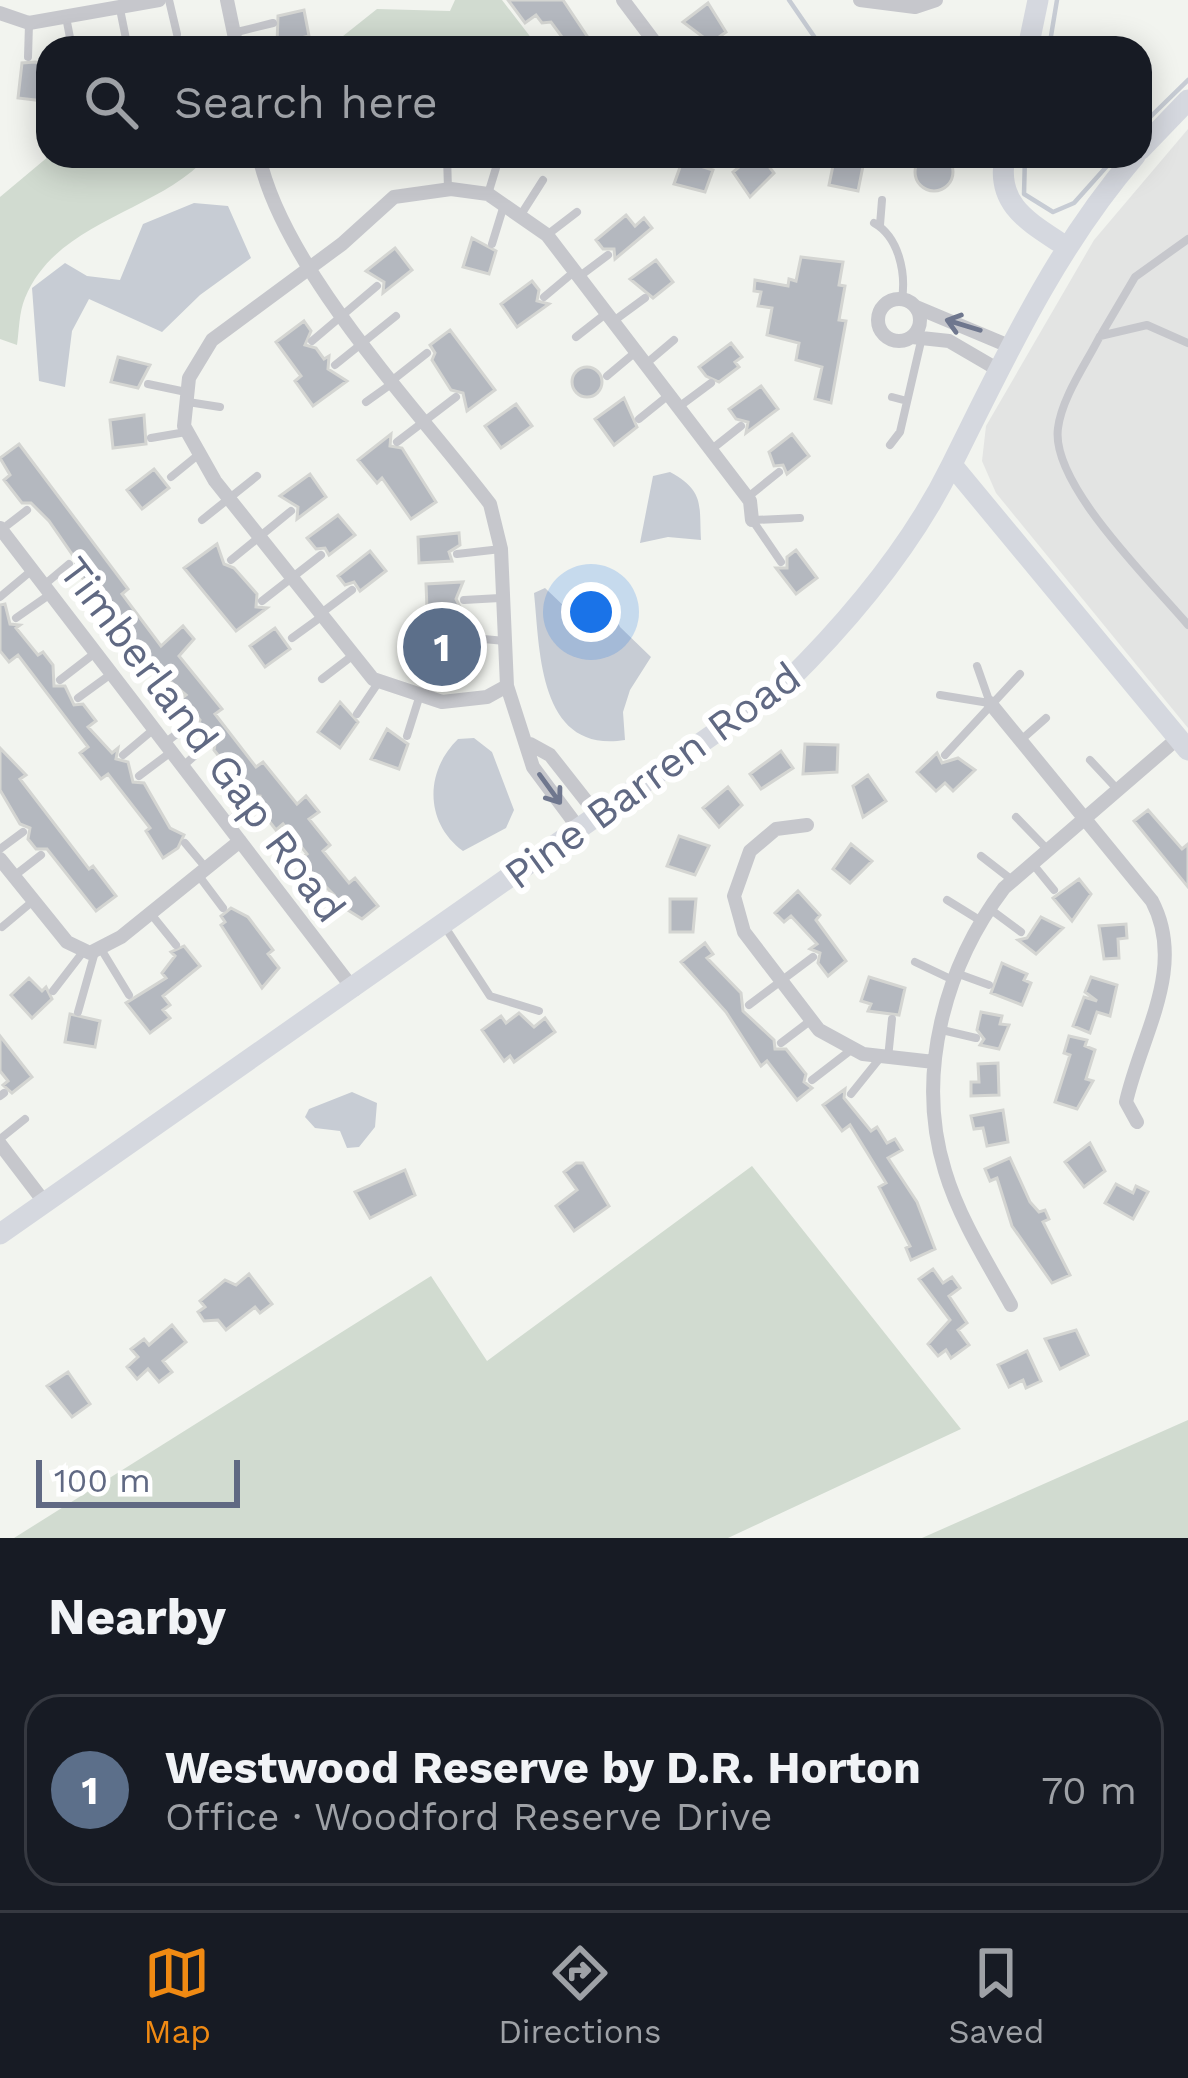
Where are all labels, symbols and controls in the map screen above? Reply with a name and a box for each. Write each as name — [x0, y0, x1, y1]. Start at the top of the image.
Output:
search box — [36, 36, 1152, 168]
icon: search — [78, 69, 144, 135]
text: Search here — [174, 76, 438, 129]
one-way arrow — [945, 313, 983, 335]
street label: Timberland Gap Road — [49, 547, 356, 931]
your location — [561, 582, 621, 642]
pin: 1 — [403, 602, 481, 692]
street label: Pine Barren Road — [495, 652, 810, 899]
one-way arrow — [536, 772, 562, 805]
scale bar — [36, 1454, 240, 1507]
text: 100 m — [54, 1461, 151, 1500]
text: Nearby — [48, 1587, 226, 1646]
text: Westwood Reserve by D.R. Horton — [165, 1741, 921, 1794]
text: 1 — [82, 1768, 98, 1813]
text: 70 m — [1041, 1768, 1137, 1813]
text: Office · Woodford Reserve Drive — [165, 1794, 772, 1839]
tab: Map — [144, 1940, 211, 2051]
tab: Directions — [498, 1940, 661, 2051]
tab: Saved — [949, 1940, 1044, 2051]

